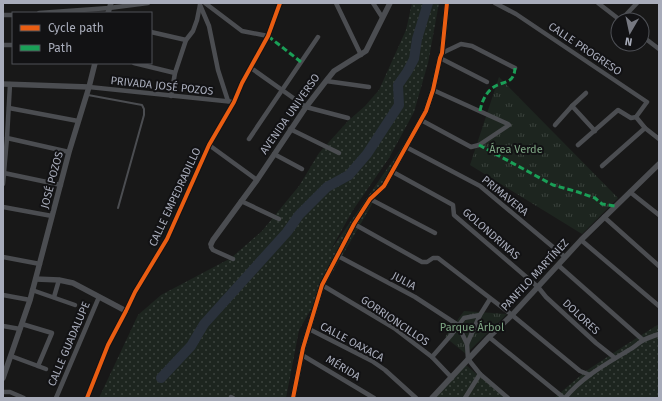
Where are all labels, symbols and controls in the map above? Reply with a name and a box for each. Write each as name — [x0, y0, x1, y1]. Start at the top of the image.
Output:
legend — [12, 12, 152, 64]
north arrow — [610, 12, 650, 52]
street label: CALLE PROGRESO — [546, 20, 624, 78]
text: Cycle path — [48, 21, 104, 35]
text: N — [624, 34, 633, 48]
text: Path — [48, 41, 72, 55]
street label: AVENIDA UNIVERSO — [257, 71, 323, 157]
street label: PRIVADA JOSÉ POZOS — [110, 73, 214, 98]
park label: Área Verde — [489, 142, 543, 156]
street label: CALLE EMPEDRADILLO — [146, 146, 204, 248]
street label: JOSÉ POZOS — [37, 150, 66, 210]
street label: PRIMAVERA — [479, 173, 531, 219]
street label: GOLONDRINAS — [460, 206, 522, 262]
street label: PANFILO MARTÍNEZ — [498, 236, 572, 313]
street label: JULIA — [390, 269, 419, 293]
street label: GORRIONCILLOS — [358, 293, 432, 349]
street label: DOLORES — [560, 297, 602, 337]
street label: CALLE GUADALUPE — [45, 300, 93, 388]
street label: CALLE OAXACA — [318, 320, 387, 365]
park label: Parque Árbol — [440, 320, 504, 334]
street label: MÉRIDA — [324, 352, 364, 384]

